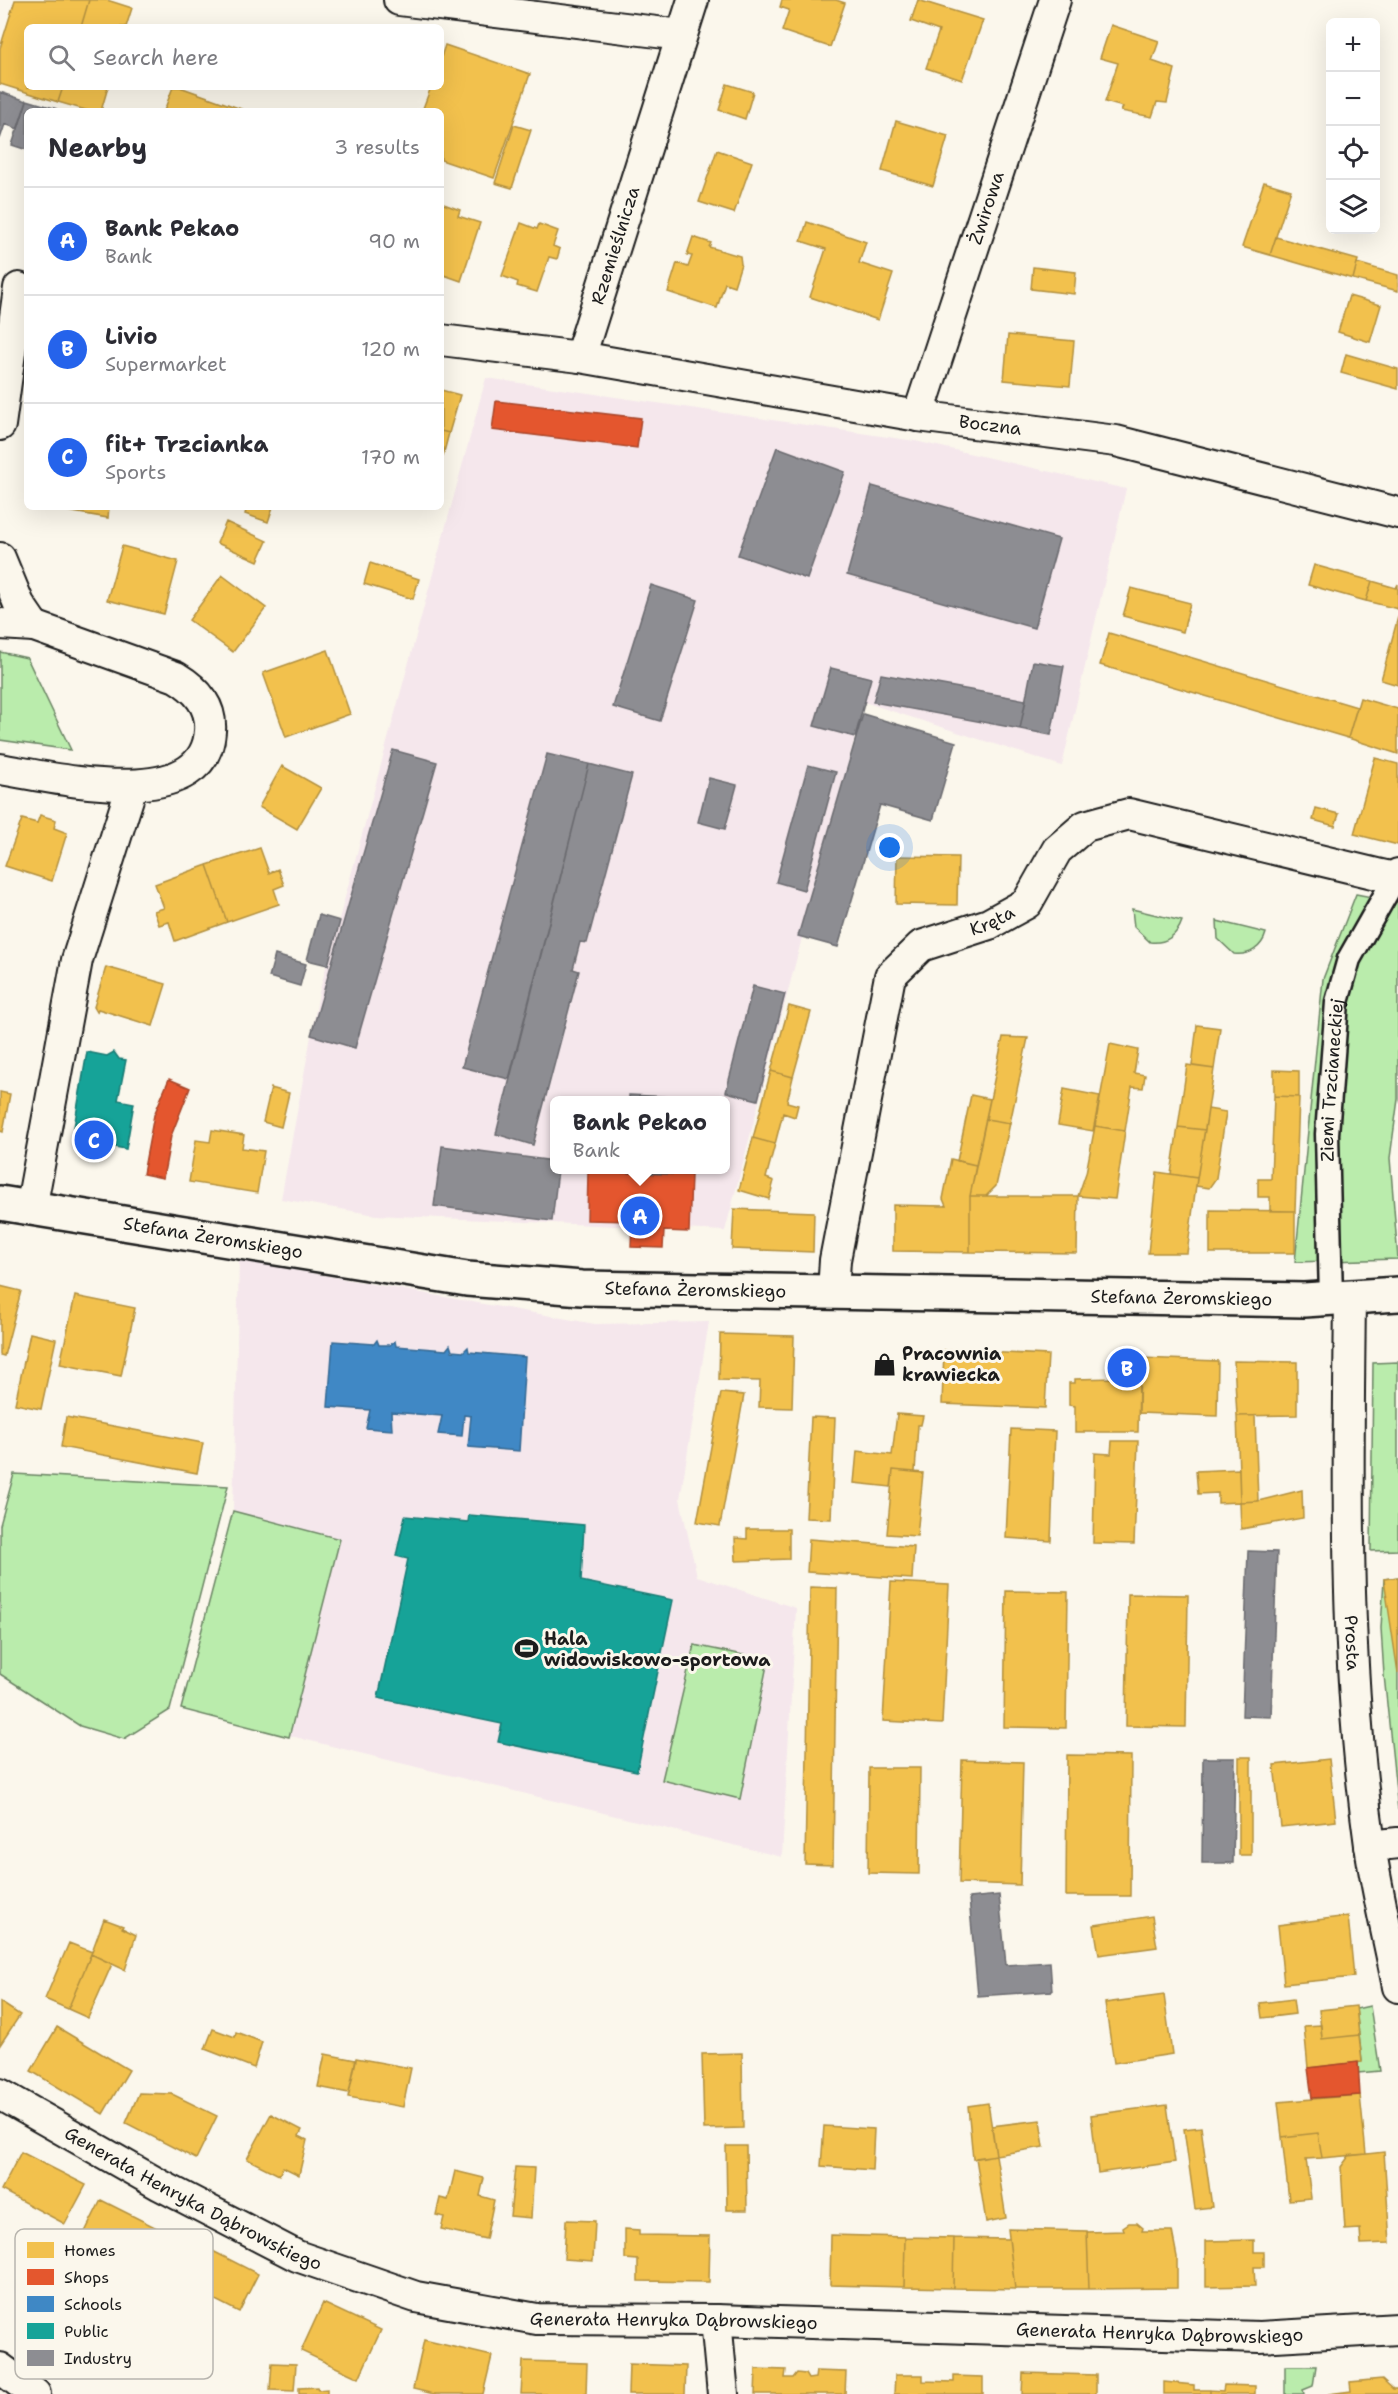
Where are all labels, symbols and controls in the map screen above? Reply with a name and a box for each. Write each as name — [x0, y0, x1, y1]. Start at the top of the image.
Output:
map controls — [1326, 18, 1380, 234]
button: + — [1326, 18, 1380, 72]
search box — [24, 24, 444, 90]
icon: search — [45, 41, 78, 74]
text: Search here — [93, 43, 219, 72]
button: − — [1326, 72, 1380, 126]
button: locate — [1326, 126, 1380, 180]
text: Nearby — [48, 130, 147, 165]
text: 3 results — [334, 134, 420, 160]
street label: Żwirowa — [963, 168, 1010, 248]
button: layers — [1326, 180, 1380, 234]
street label: Rzemieślnicza — [585, 183, 645, 308]
text: Bank Pekao — [105, 214, 239, 243]
text: A — [60, 228, 75, 254]
text: 90 m — [368, 228, 420, 254]
text: Bank — [105, 243, 153, 269]
text: Livio — [105, 322, 157, 351]
text: B — [61, 336, 74, 362]
text: 120 m — [361, 336, 420, 362]
text: Supermarket — [105, 351, 227, 377]
street label: Boczna — [958, 409, 1023, 441]
text: fit+ Trzcianka — [105, 430, 268, 459]
text: C — [61, 444, 74, 470]
text: 170 m — [361, 444, 420, 470]
text: Sports — [105, 459, 166, 485]
your location — [875, 833, 904, 862]
street label: Kręta — [967, 900, 1019, 941]
street label: Ziemi Trzcianeckiej — [1315, 995, 1349, 1162]
popup — [550, 1096, 730, 1174]
text: Bank Pekao — [573, 1108, 707, 1137]
pin: C — [74, 1118, 113, 1162]
text: Bank — [573, 1137, 621, 1163]
pin: A — [620, 1194, 660, 1238]
street label: Stefana Żeromskiego — [122, 1211, 305, 1264]
street label: Stefana Żeromskiego — [605, 1276, 786, 1303]
street label: Stefana Żeromskiego — [1090, 1284, 1272, 1311]
place label: Pracownia krawiecka — [902, 1342, 1002, 1387]
pin: B — [1108, 1346, 1146, 1390]
shop icon: Pracownia krawiecka — [871, 1351, 897, 1377]
street label: Prosta — [1339, 1615, 1365, 1671]
place label: Hala widowiskowo-sportowa — [544, 1627, 771, 1672]
sports icon: Hala widowiskowo-sportowa — [513, 1636, 539, 1662]
street label: Generała Henryka Dąbrowskiego — [60, 2121, 325, 2276]
legend — [15, 2229, 213, 2379]
text: Homes — [64, 2240, 116, 2261]
text: Shops — [64, 2267, 109, 2288]
text: Schools — [64, 2294, 122, 2315]
street label: Generała Henryka Dąbrowskiego — [528, 2306, 818, 2335]
street label: Generała Henryka Dąbrowskiego — [1015, 2317, 1304, 2349]
text: Public — [64, 2321, 109, 2342]
text: Industry — [64, 2348, 132, 2369]

